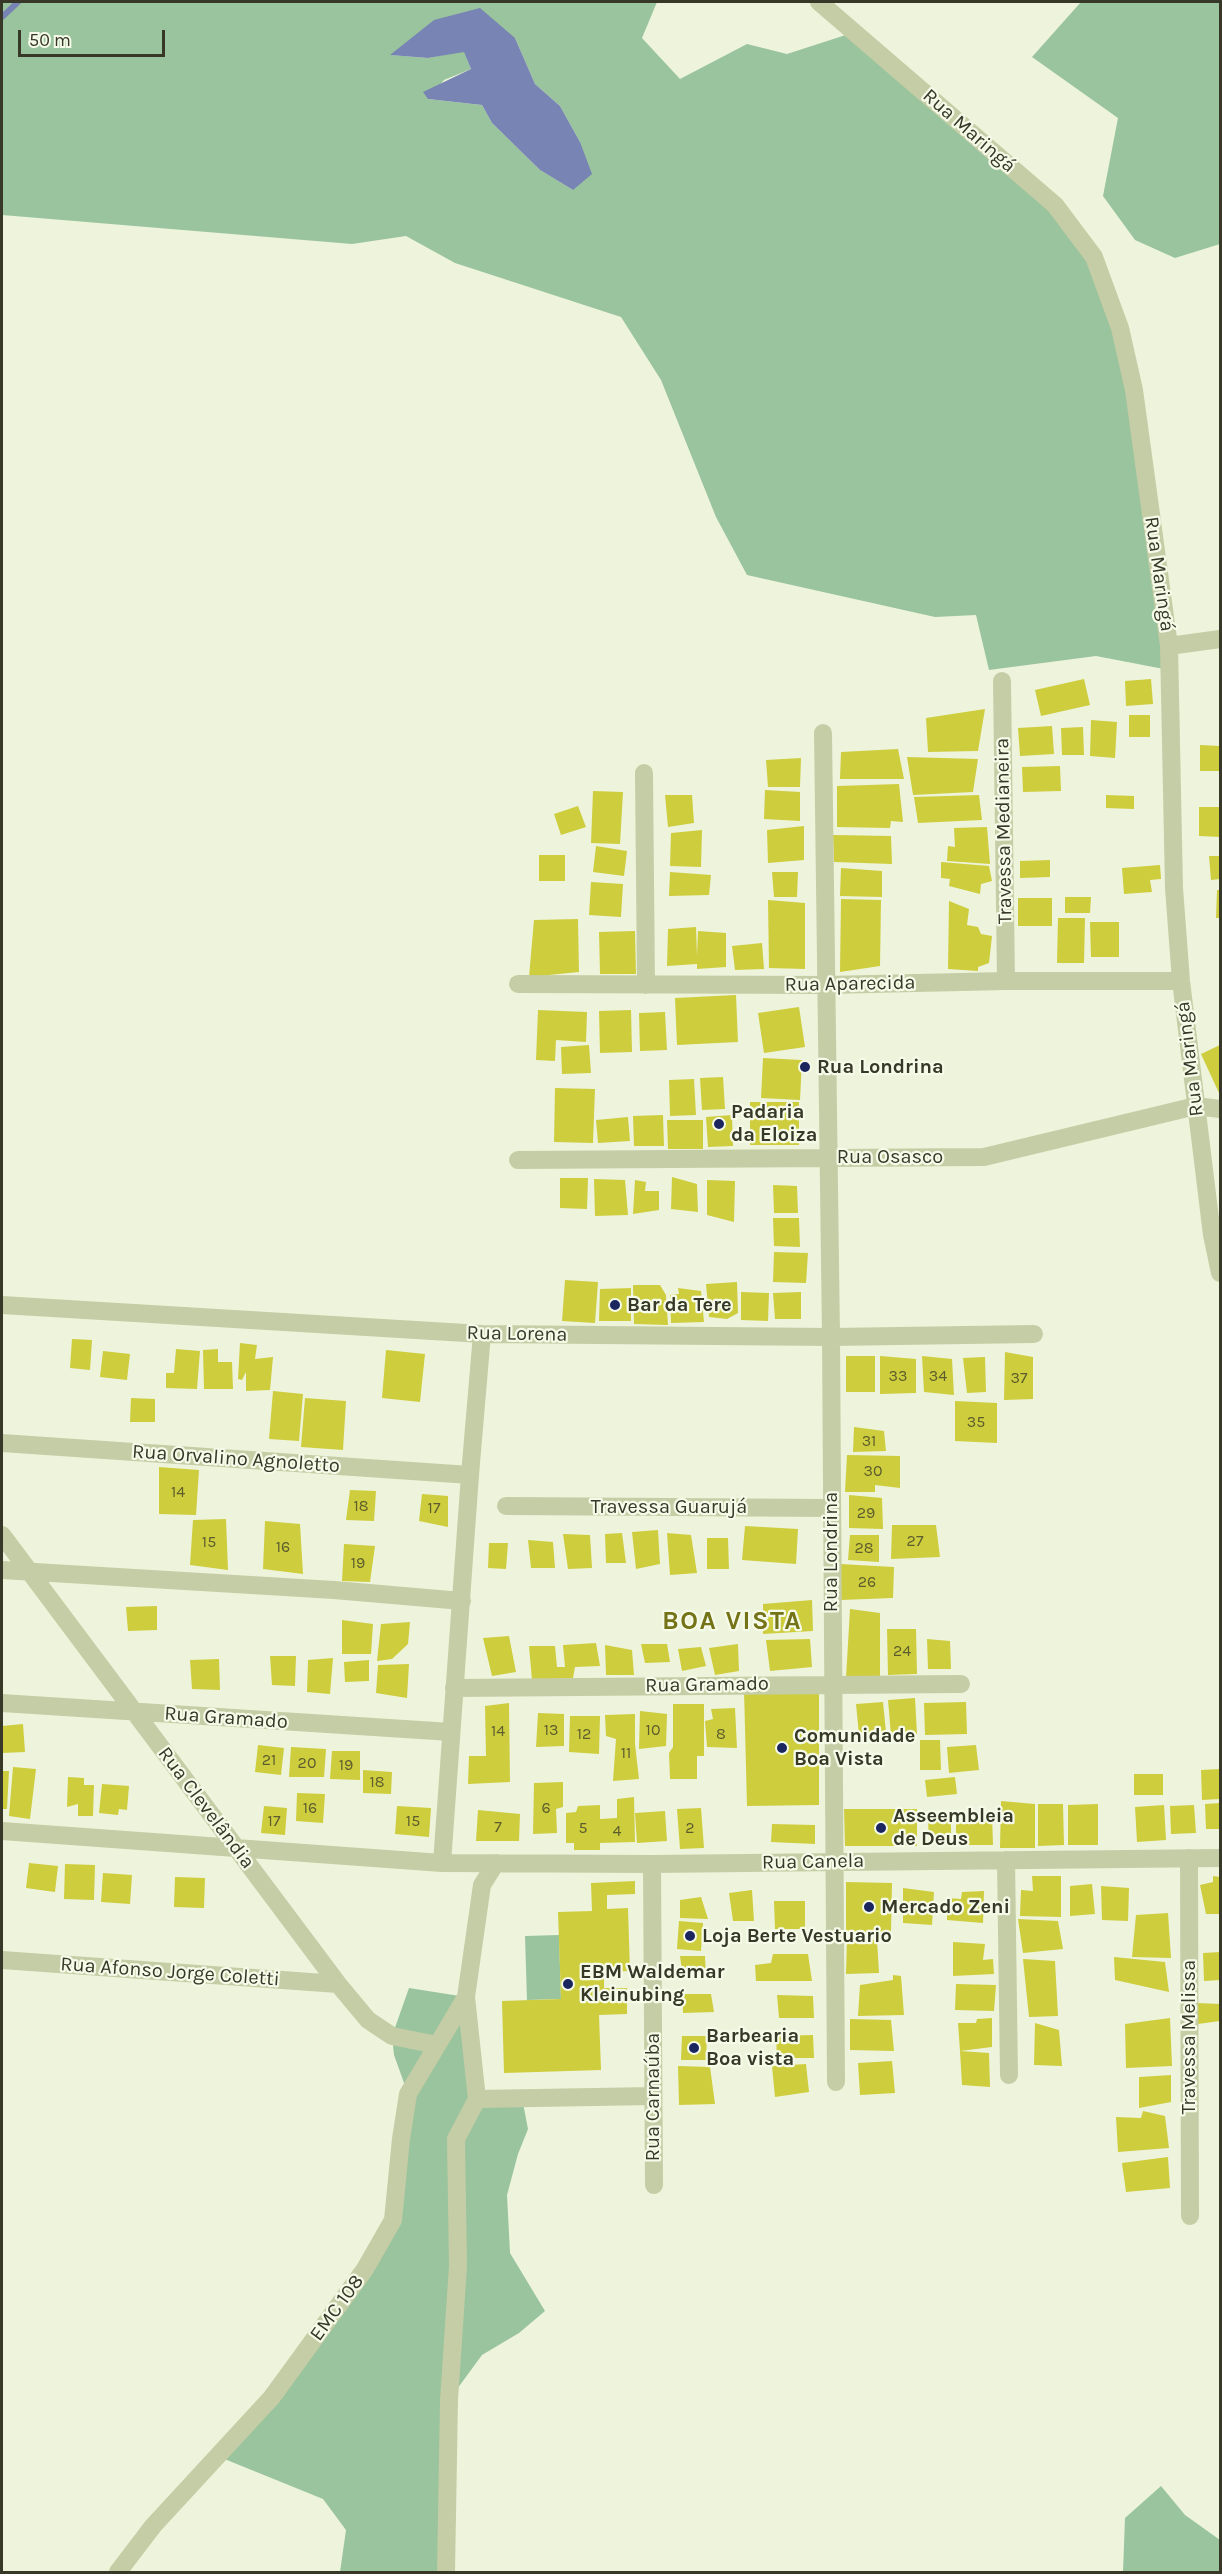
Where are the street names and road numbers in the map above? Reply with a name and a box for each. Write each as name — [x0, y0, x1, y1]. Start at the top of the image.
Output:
street label: Rua Maringá — [917, 84, 1021, 178]
street label: Rua Maringá — [1139, 515, 1179, 633]
street label: Travessa Medianeira — [990, 738, 1018, 924]
street label: Rua Aparecida — [784, 971, 916, 997]
street label: Rua Maringá — [1171, 1000, 1209, 1118]
street label: Rua Osasco — [837, 1145, 943, 1169]
street label: Rua Lorena — [466, 1321, 568, 1347]
street label: Rua Orvalino Agnoletto — [131, 1440, 341, 1478]
street label: Rua Londrina — [819, 1492, 843, 1612]
street label: Travessa Guarujá — [591, 1495, 747, 1519]
street label: Rua Gramado — [645, 1672, 769, 1698]
street label: Rua Gramado — [163, 1702, 289, 1734]
street label: Rua Clevelândia — [152, 1742, 260, 1874]
street label: Rua Canela — [762, 1849, 864, 1875]
street label: Rua Afonso Jorge Coletti — [60, 1952, 280, 1992]
street label: Travessa Melissa — [1177, 1960, 1201, 2114]
street label: Rua Carnaúba — [641, 2033, 665, 2161]
street label: EMC 108 — [305, 2270, 369, 2346]

